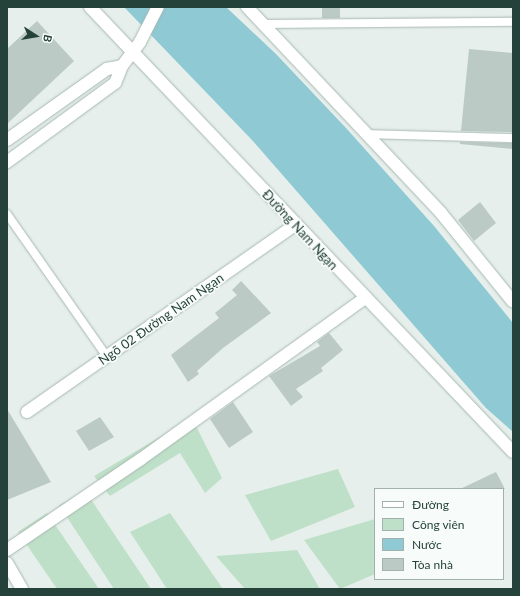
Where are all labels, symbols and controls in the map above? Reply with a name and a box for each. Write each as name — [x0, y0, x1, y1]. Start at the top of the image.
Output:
north arrow — [16, 16, 56, 56]
text: B — [41, 34, 55, 43]
street label: Đường Nam Ngạn — [259, 187, 341, 273]
street label: Ngõ 02 Đường Nam Ngạn — [95, 270, 227, 368]
legend — [374, 488, 504, 580]
text: Đường — [412, 497, 449, 512]
text: Công viên — [412, 517, 465, 532]
text: Nước — [412, 537, 442, 552]
text: Tòa nhà — [412, 557, 453, 572]

